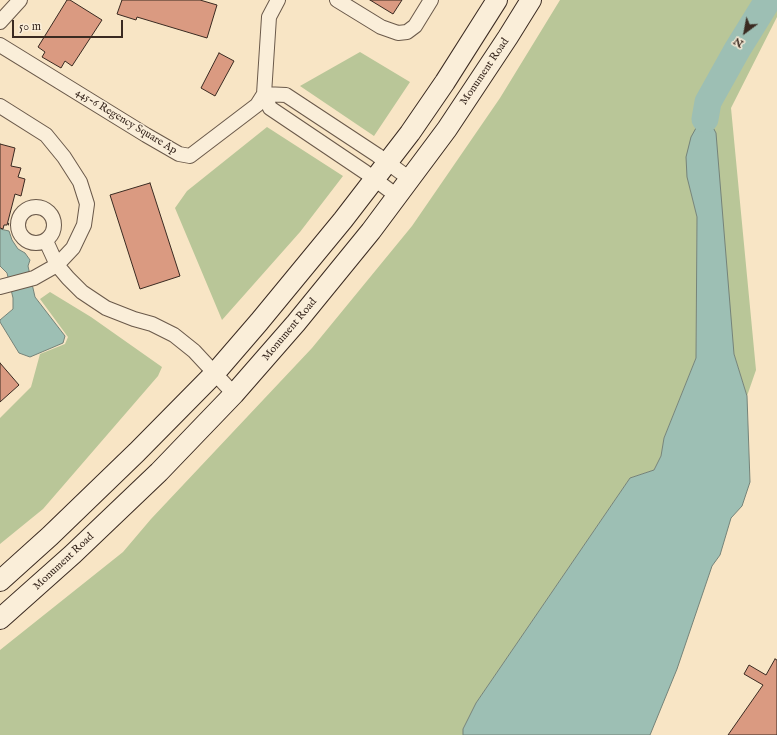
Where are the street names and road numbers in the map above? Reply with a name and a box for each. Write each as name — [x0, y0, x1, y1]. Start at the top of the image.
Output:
street label: Monument Road — [458, 36, 512, 108]
street label: 445-6 Regency Square Ap — [73, 86, 179, 158]
street label: Monument Road — [260, 296, 320, 364]
street label: Monument Road — [31, 531, 97, 593]

